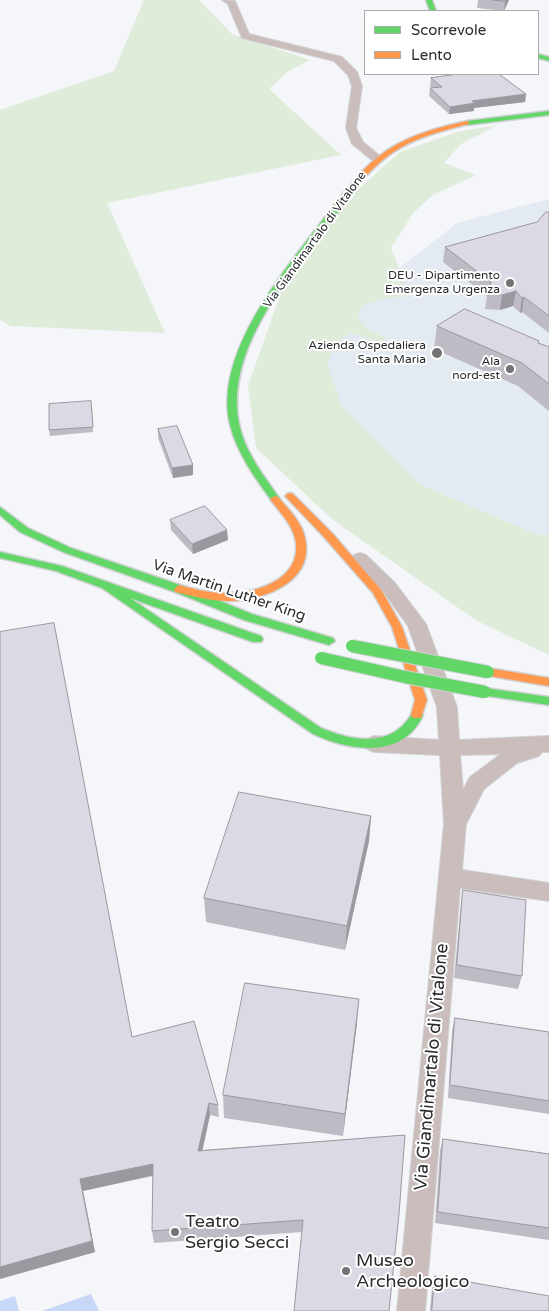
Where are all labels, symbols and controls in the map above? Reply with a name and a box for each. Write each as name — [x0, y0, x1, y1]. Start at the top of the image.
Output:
legend — [364, 10, 539, 75]
text: Scorrevole — [411, 21, 486, 39]
text: Lento — [411, 46, 452, 64]
street label: Via Giandimartalo di Vitalone — [261, 169, 369, 311]
place label: DEU - Dipartimento Emergenza Urgenza — [385, 269, 500, 297]
marker: DEU - Dipartimento Emergenza Urgenza — [504, 277, 516, 289]
place label: Azienda Ospedaliera Santa Maria — [308, 339, 426, 367]
marker: Azienda Ospedaliera Santa Maria — [430, 346, 444, 360]
place label: Ala nord-est — [452, 355, 500, 383]
marker: Ala nord-est — [504, 363, 516, 375]
street label: Via Martin Luther King — [150, 556, 308, 626]
street label: Via Giandimartalo di Vitalone — [410, 942, 454, 1192]
place label: Teatro Sergio Secci — [185, 1211, 289, 1254]
marker: Teatro Sergio Secci — [169, 1226, 181, 1238]
place label: Museo Archeologico — [356, 1250, 469, 1292]
marker: Museo Archeologico — [340, 1265, 352, 1277]

